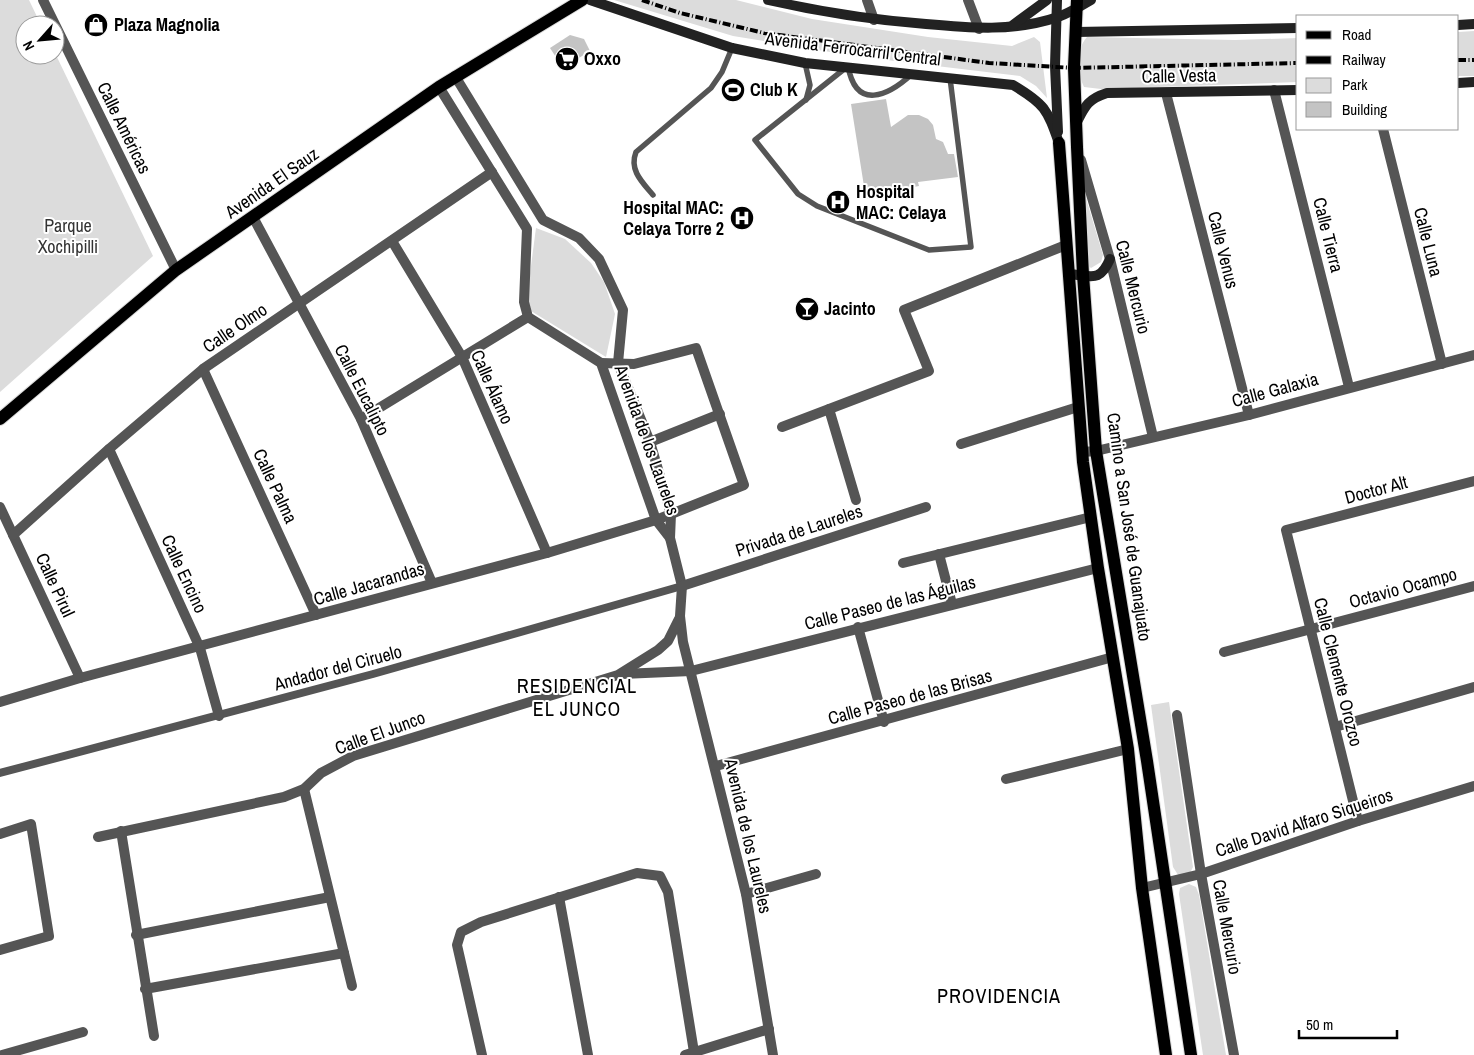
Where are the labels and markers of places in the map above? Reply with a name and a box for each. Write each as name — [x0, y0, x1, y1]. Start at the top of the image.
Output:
shop icon: Plaza Magnolia — [83, 12, 109, 38]
place label: Plaza Magnolia — [114, 12, 221, 37]
supermarket icon: Oxxo — [554, 46, 580, 72]
place label: Oxxo — [584, 46, 621, 71]
sports icon: Club K — [720, 77, 746, 103]
place label: Club K — [750, 77, 798, 102]
place label: Hospital MAC: Celaya — [856, 179, 947, 225]
hospital icon: Hospital MAC: Celaya — [825, 189, 851, 215]
place label: Hospital MAC: Celaya Torre 2 — [623, 195, 724, 241]
hospital icon: Hospital MAC: Celaya Torre 2 — [729, 205, 755, 231]
bar icon: Jacinto — [794, 296, 820, 322]
place label: Jacinto — [824, 296, 876, 321]

